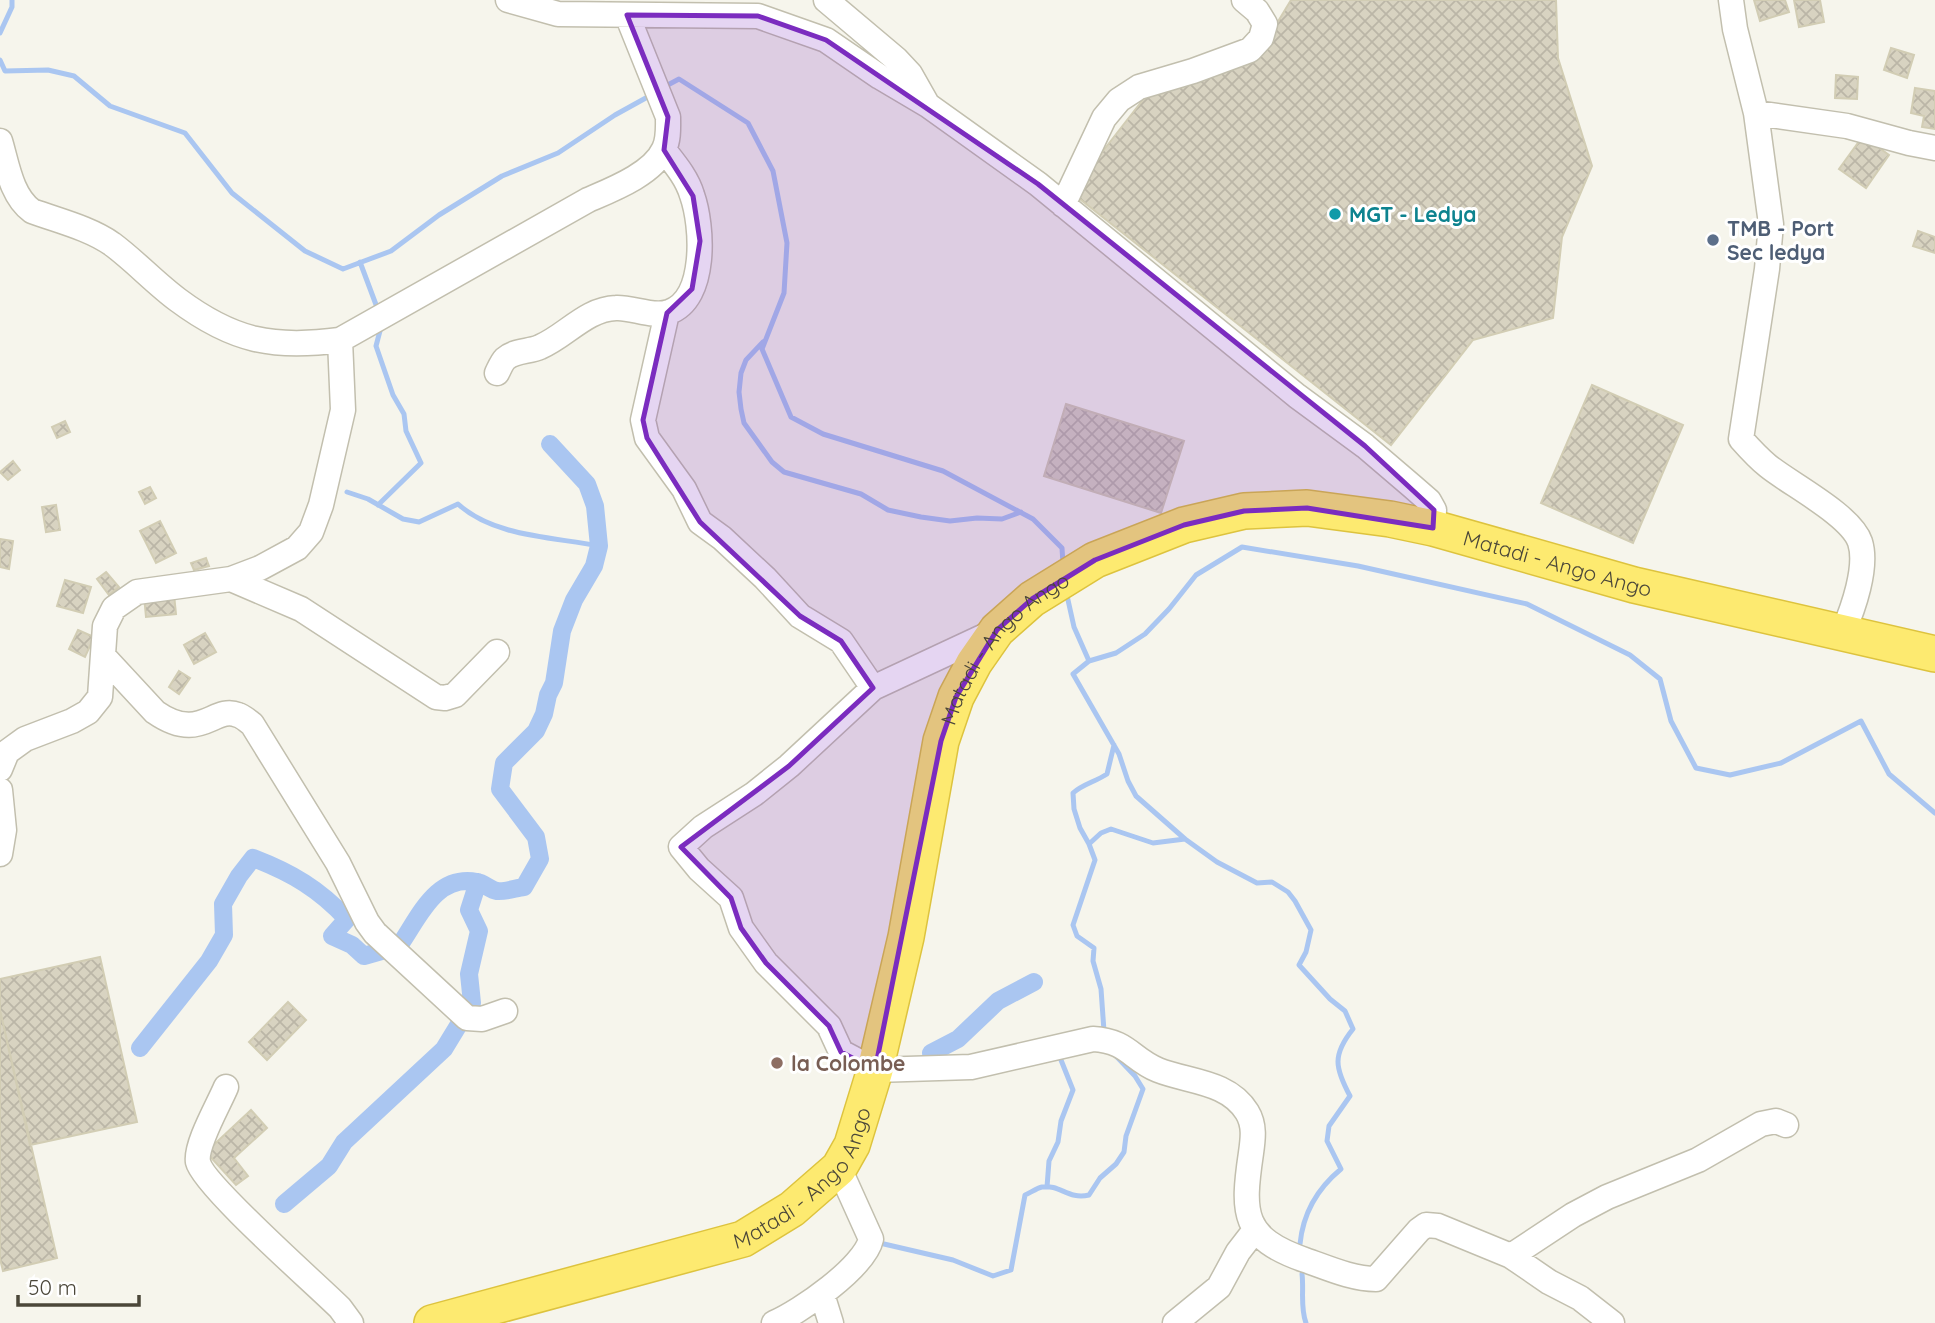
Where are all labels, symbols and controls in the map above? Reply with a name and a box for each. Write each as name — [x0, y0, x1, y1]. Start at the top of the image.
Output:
place label: MGT - Ledya — [1349, 201, 1476, 227]
marker: MGT - Ledya — [1327, 206, 1343, 222]
place label: TMB - Port Sec ledya — [1727, 215, 1834, 265]
marker: TMB - Port Sec ledya — [1705, 232, 1721, 248]
street label: Matadi - Ango Ango — [1460, 524, 1654, 602]
street label: Matadi - Ango Ango — [935, 566, 1074, 728]
place label: la Colombe — [791, 1050, 906, 1076]
marker: la Colombe — [769, 1055, 785, 1071]
street label: Matadi - Ango Ango — [730, 1104, 876, 1254]
scale bar — [18, 1264, 138, 1308]
text: 50 m — [28, 1274, 77, 1300]

